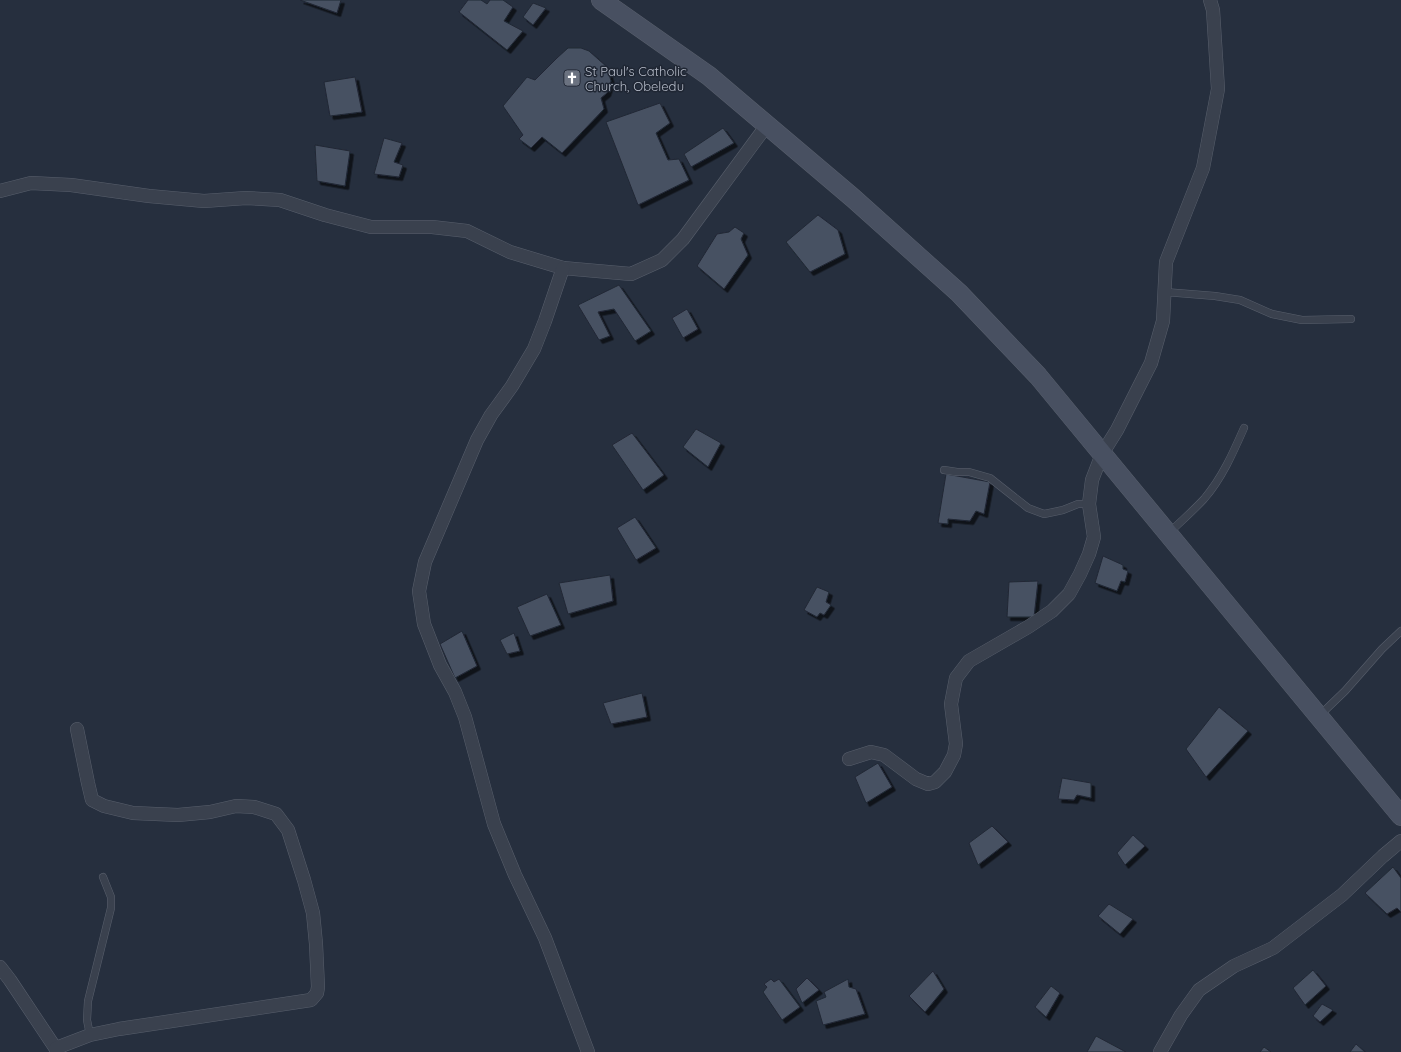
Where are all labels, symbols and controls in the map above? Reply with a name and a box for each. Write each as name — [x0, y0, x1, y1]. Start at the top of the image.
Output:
place label: St Paul's Catholic Church, Obeledu — [585, 63, 687, 94]
church icon: St Paul's Catholic Church, Obeledu — [562, 68, 582, 88]

